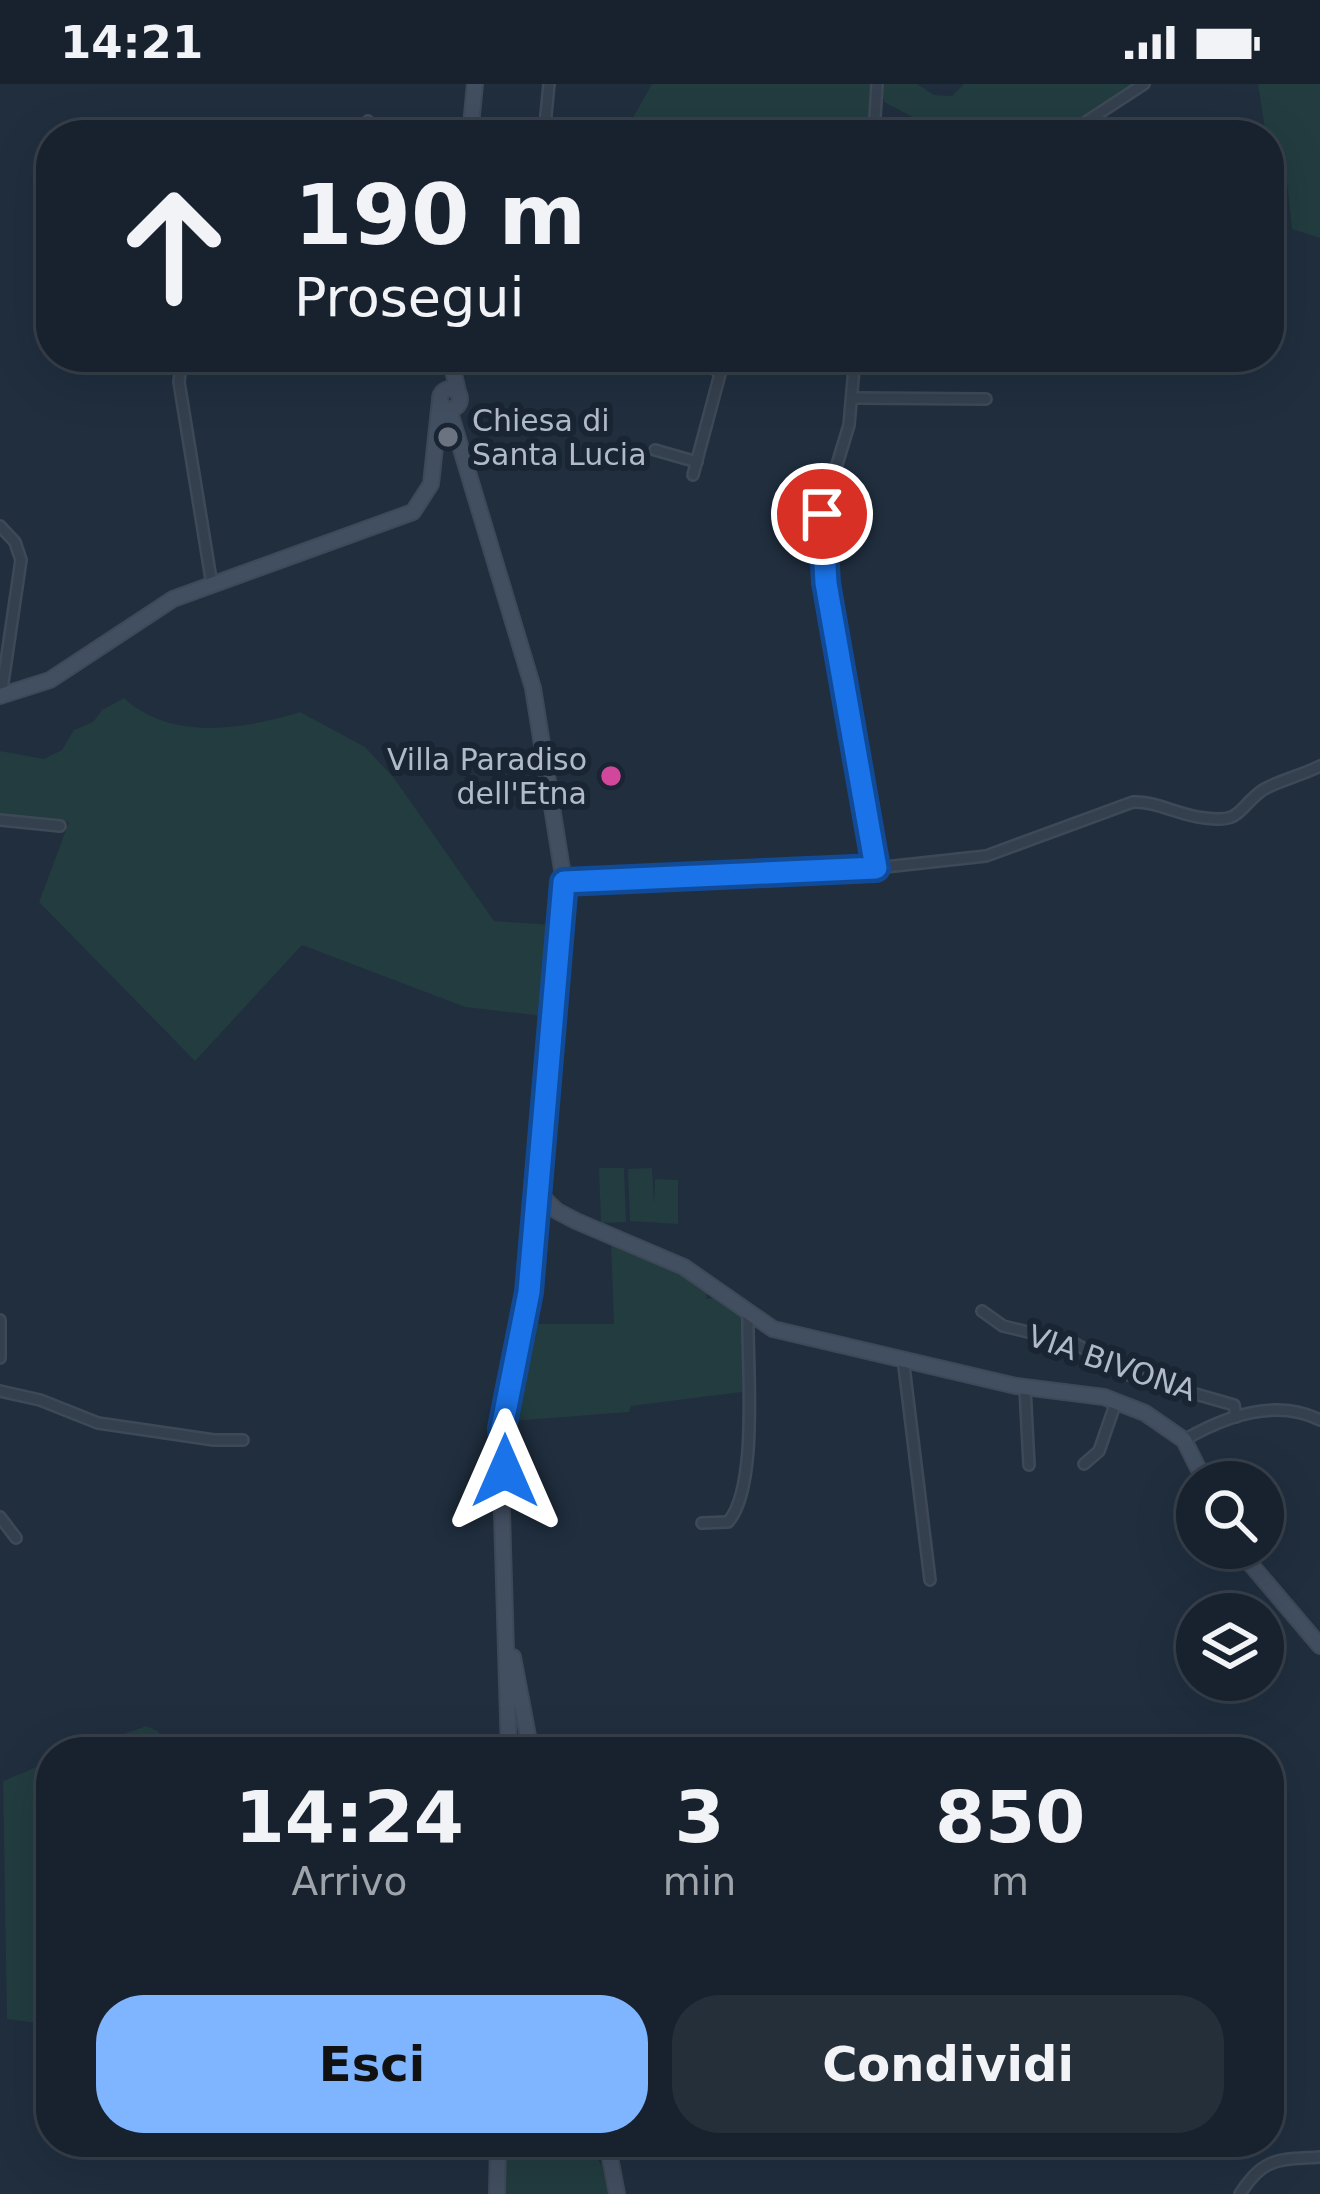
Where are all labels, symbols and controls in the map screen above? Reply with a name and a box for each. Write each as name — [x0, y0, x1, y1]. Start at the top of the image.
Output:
text: 14:21 — [60, 16, 203, 69]
text: 190 m — [294, 166, 586, 264]
icon: ahead — [96, 168, 252, 324]
text: Prosegui — [294, 266, 525, 329]
place label: Chiesa di Santa Lucia — [472, 403, 647, 472]
marker: Chiesa di Santa Lucia — [435, 424, 461, 450]
pin — [771, 463, 873, 565]
icon: arrive — [789, 481, 855, 547]
place label: Villa Paradiso dell'Etna — [387, 742, 587, 811]
marker: Villa Paradiso dell'Etna — [598, 763, 624, 789]
street label: VIA BIVONA — [1023, 1318, 1201, 1408]
position arrow — [442, 1408, 568, 1534]
map controls — [1176, 1461, 1284, 1701]
button: search — [1176, 1461, 1284, 1569]
button: layers — [1176, 1593, 1284, 1701]
text: 14:24 — [235, 1775, 464, 1859]
text: 3 — [674, 1775, 724, 1859]
text: 850 — [935, 1775, 1085, 1859]
text: Arrivo — [291, 1859, 407, 1904]
text: min — [663, 1859, 736, 1904]
text: m — [991, 1859, 1029, 1904]
button: Esci — [96, 1995, 648, 2133]
button: Condividi — [672, 1995, 1224, 2133]

